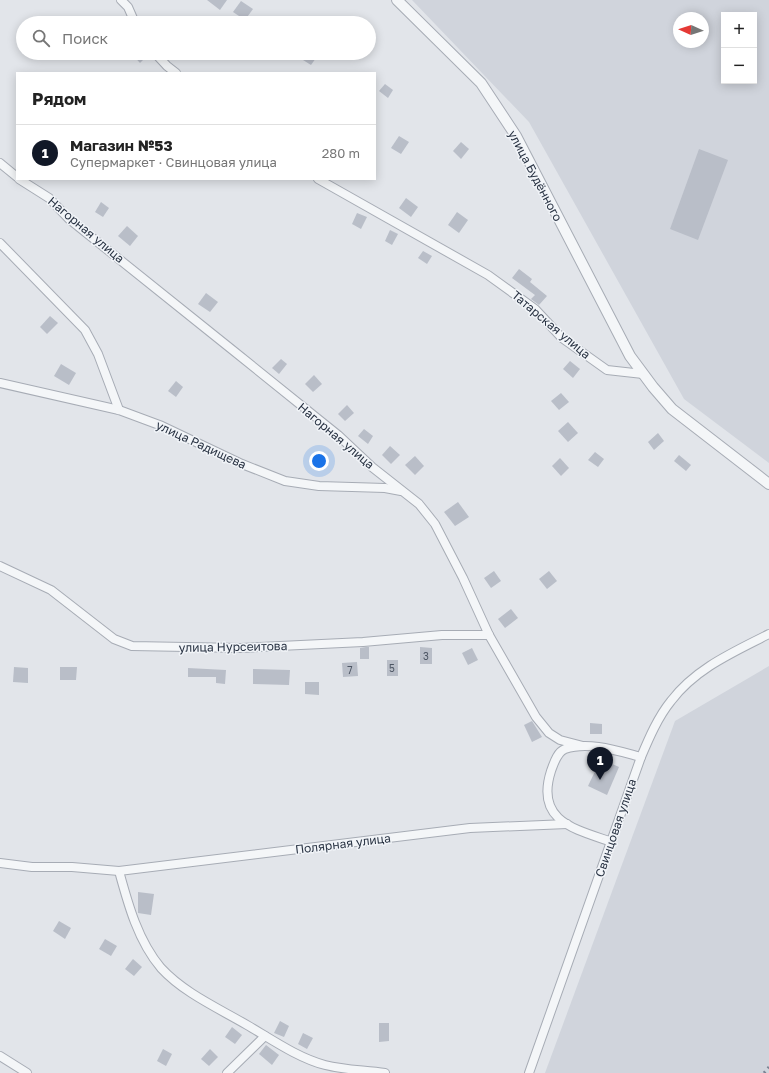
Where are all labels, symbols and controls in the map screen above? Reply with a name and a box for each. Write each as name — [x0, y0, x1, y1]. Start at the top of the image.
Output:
north arrow — [673, 12, 709, 48]
map controls — [721, 12, 757, 84]
button: + — [721, 12, 757, 48]
search box — [16, 16, 376, 60]
icon: search — [30, 27, 52, 49]
text: Поиск — [62, 29, 108, 47]
button: − — [721, 48, 757, 84]
text: Рядом — [32, 88, 86, 109]
street label: улица Будённого — [505, 128, 566, 224]
text: Магазин №53 — [70, 136, 173, 154]
text: 1 — [42, 145, 48, 161]
text: 280 m — [322, 145, 360, 161]
text: Супермаркет · Свинцовая улица — [70, 154, 277, 170]
street label: Нагорная улица — [45, 193, 128, 266]
street label: Татарская улица — [509, 287, 594, 362]
street label: Нагорная улица — [295, 399, 378, 472]
street label: улица Радищева — [154, 417, 249, 472]
your location — [309, 451, 329, 471]
street label: улица Нурсеитова — [179, 638, 287, 655]
house number: 3 — [423, 650, 429, 662]
house number: 5 — [389, 662, 395, 674]
house number: 7 — [347, 664, 353, 676]
pin: 1 — [587, 747, 613, 780]
street label: Свинцовая улица — [592, 777, 639, 879]
street label: Полярная улица — [294, 830, 392, 857]

